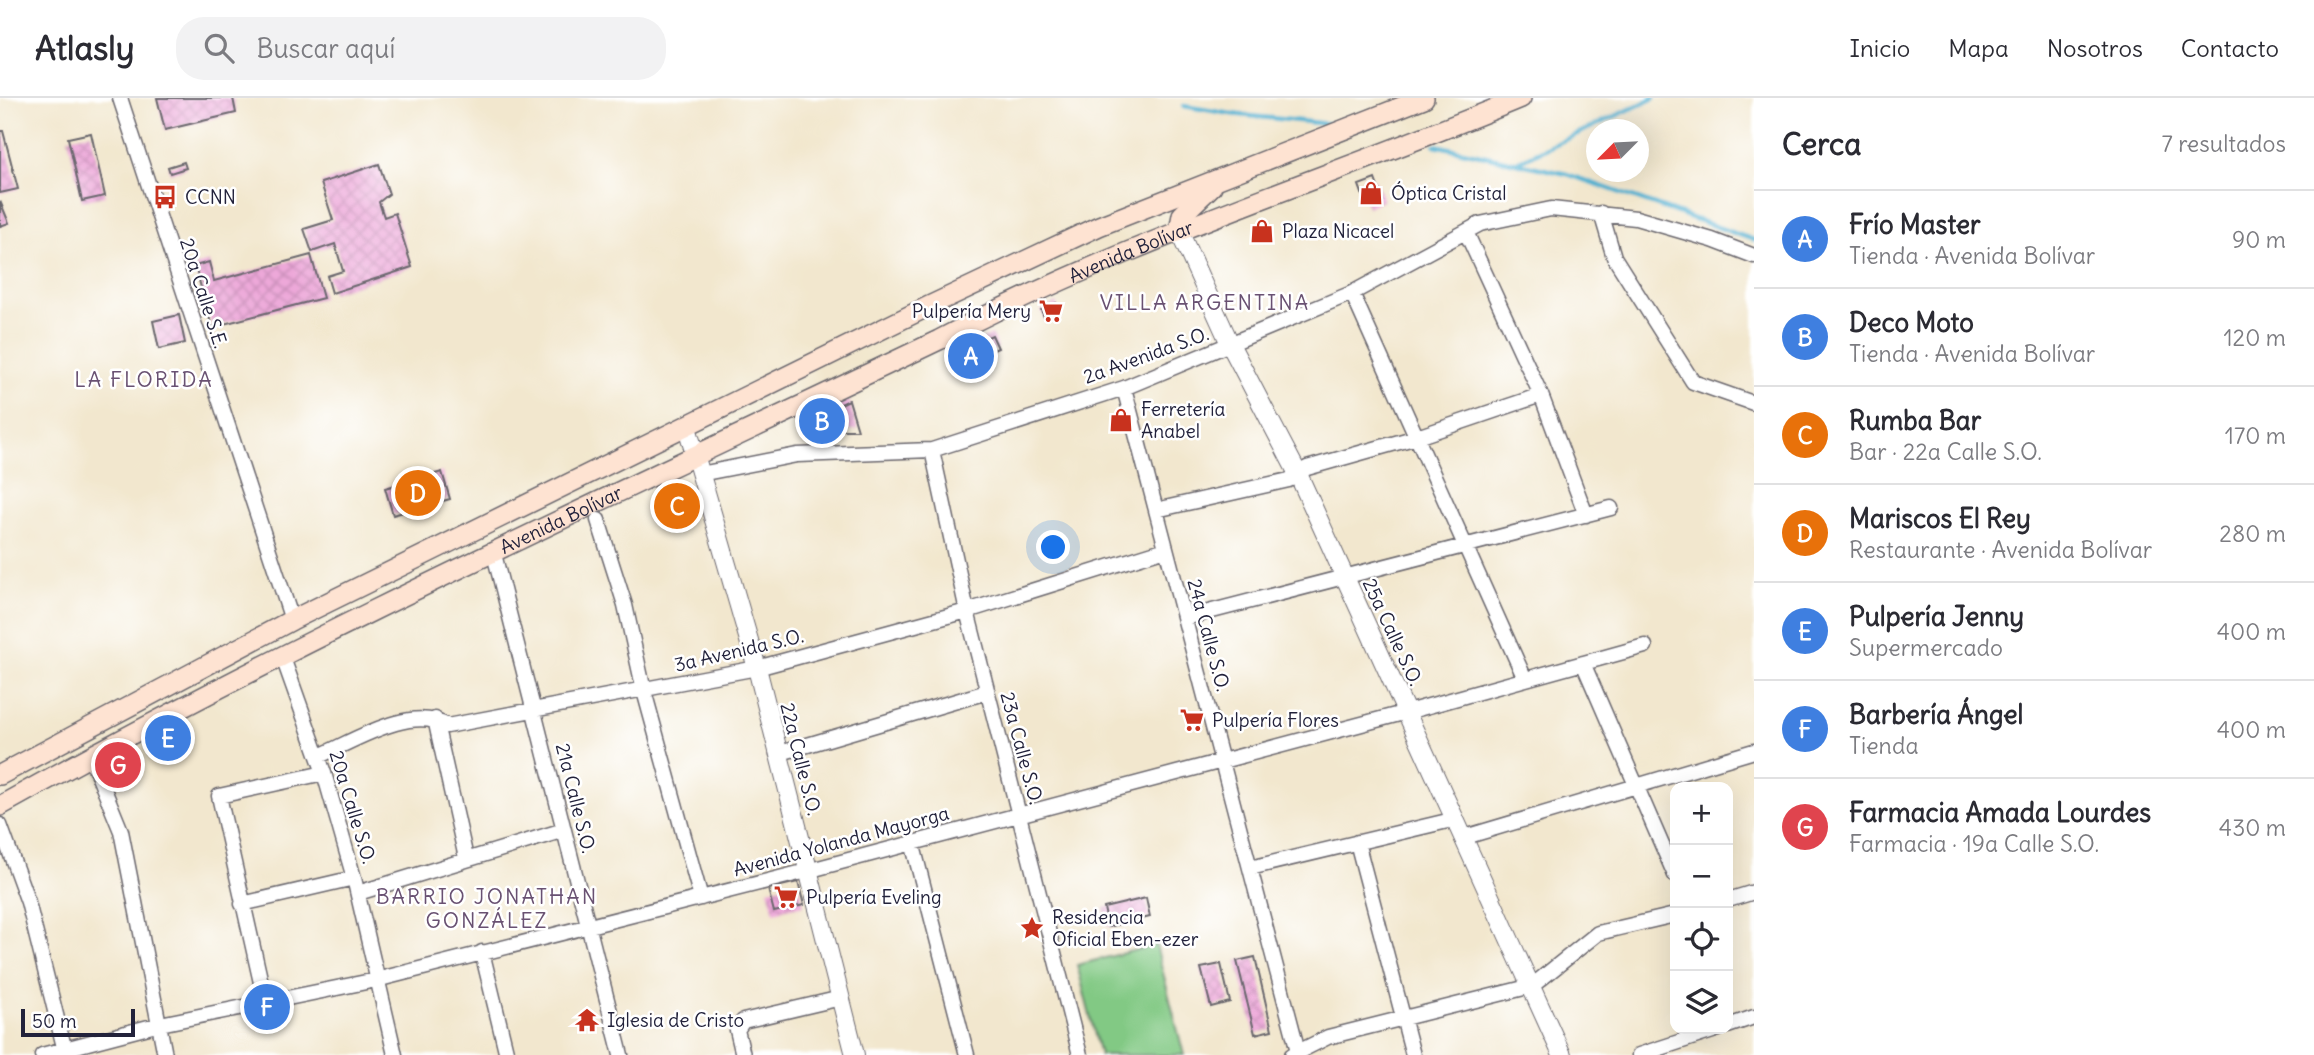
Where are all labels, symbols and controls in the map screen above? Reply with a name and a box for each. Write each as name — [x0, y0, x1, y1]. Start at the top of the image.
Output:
search box — [176, 17, 666, 80]
text: Atlasly — [35, 27, 134, 69]
icon: search — [200, 29, 238, 67]
text: Buscar aquí — [256, 32, 395, 65]
text: Inicio — [1850, 33, 1910, 63]
text: Mapa — [1948, 33, 2009, 63]
text: Nosotros — [2047, 33, 2143, 63]
text: Contacto — [2181, 33, 2279, 63]
north arrow — [1586, 119, 1649, 182]
text: Cerca — [1782, 125, 1861, 163]
text: 7 resultados — [2161, 129, 2286, 158]
shop icon: Óptica Cristal — [1357, 179, 1385, 207]
place label: Óptica Cristal — [1391, 181, 1507, 205]
bus stop icon: CCNN — [151, 183, 179, 211]
place label: CCNN — [185, 185, 236, 209]
text: Frío Master — [1849, 208, 1981, 241]
street label: Avenida Bolívar — [1065, 215, 1197, 288]
shop icon: Plaza Nicacel — [1248, 217, 1276, 245]
place label: Plaza Nicacel — [1282, 219, 1394, 243]
text: A — [1798, 225, 1812, 254]
text: 90 m — [2232, 225, 2286, 254]
street label: 20a Calle S.E. — [175, 235, 233, 351]
text: Tienda · Avenida Bolívar — [1849, 241, 2095, 270]
district label: VILLA ARGENTINA — [1100, 289, 1310, 316]
supermarket icon: Pulpería Mery — [1037, 297, 1065, 325]
place label: Pulpería Mery — [912, 299, 1031, 323]
text: Deco Moto — [1849, 306, 1974, 339]
street label: 2a Avenida S.O. — [1080, 321, 1212, 389]
text: B — [1797, 323, 1813, 352]
text: 120 m — [2223, 323, 2286, 352]
pin: A — [948, 330, 994, 382]
text: Tienda · Avenida Bolívar — [1849, 339, 2095, 368]
district label: LA FLORIDA — [74, 366, 214, 393]
pin: B — [799, 395, 845, 447]
place label: Ferretería Anabel — [1141, 397, 1226, 443]
text: Rumba Bar — [1849, 404, 1981, 437]
shop icon: Ferretería Anabel — [1107, 406, 1135, 434]
text: C — [1797, 421, 1813, 450]
text: 170 m — [2225, 421, 2286, 450]
text: Bar · 22a Calle S.O. — [1849, 437, 2042, 466]
pin: D — [395, 467, 441, 519]
street label: Avenida Bolívar — [496, 480, 626, 559]
pin: C — [654, 480, 700, 532]
text: Mariscos El Rey — [1849, 502, 2031, 535]
text: D — [1797, 519, 1813, 548]
text: 280 m — [2219, 519, 2286, 548]
your location — [1036, 530, 1070, 564]
text: Restaurante · Avenida Bolívar — [1849, 535, 2152, 564]
street label: 25a Calle S.O. — [1358, 574, 1428, 690]
street label: 24a Calle S.O. — [1182, 576, 1236, 694]
text: Pulpería Jenny — [1849, 600, 2024, 633]
text: E — [1798, 617, 1812, 646]
text: 400 m — [2217, 617, 2286, 646]
street label: 3a Avenida S.O. — [672, 623, 806, 677]
text: Supermercado — [1849, 633, 2003, 662]
street label: 23a Calle S.O. — [995, 689, 1049, 807]
text: Barbería Ángel — [1849, 698, 2023, 731]
street label: 22a Calle S.O. — [775, 700, 827, 818]
supermarket icon: Pulpería Flores — [1178, 706, 1206, 734]
place label: Pulpería Flores — [1212, 708, 1339, 732]
pin: E — [145, 712, 191, 764]
text: F — [1798, 715, 1812, 744]
text: 400 m — [2217, 715, 2286, 744]
text: Tienda — [1849, 731, 1919, 760]
pin: G — [95, 739, 141, 791]
street label: 21a Calle S.O. — [551, 741, 601, 855]
street label: 20a Calle S.O. — [324, 747, 382, 867]
map controls — [1670, 782, 1733, 1034]
button: + — [1670, 782, 1733, 845]
text: Farmacia Amada Lourdes — [1849, 796, 2151, 829]
street label: Avenida Yolanda Mayorga — [730, 801, 952, 881]
text: G — [1797, 813, 1813, 842]
text: 430 m — [2219, 813, 2286, 842]
text: Farmacia · 19a Calle S.O. — [1849, 829, 2099, 858]
button: − — [1670, 845, 1733, 908]
district label: BARRIO JONATHAN GONZÁLEZ — [376, 883, 598, 934]
supermarket icon: Pulpería Eveling — [772, 883, 800, 911]
place label: Pulpería Eveling — [806, 885, 942, 909]
place label: Residencia Oficial Eben-ezer — [1052, 905, 1199, 951]
button: locate — [1670, 908, 1733, 971]
place icon: Residencia Oficial Eben-ezer — [1018, 914, 1046, 942]
button: layers — [1670, 971, 1733, 1034]
pin: F — [244, 981, 290, 1033]
scale bar — [21, 1006, 135, 1038]
temple icon: Iglesia de Cristo — [573, 1006, 601, 1034]
place label: Iglesia de Cristo — [607, 1008, 744, 1032]
text: 50 m — [32, 1009, 77, 1033]

